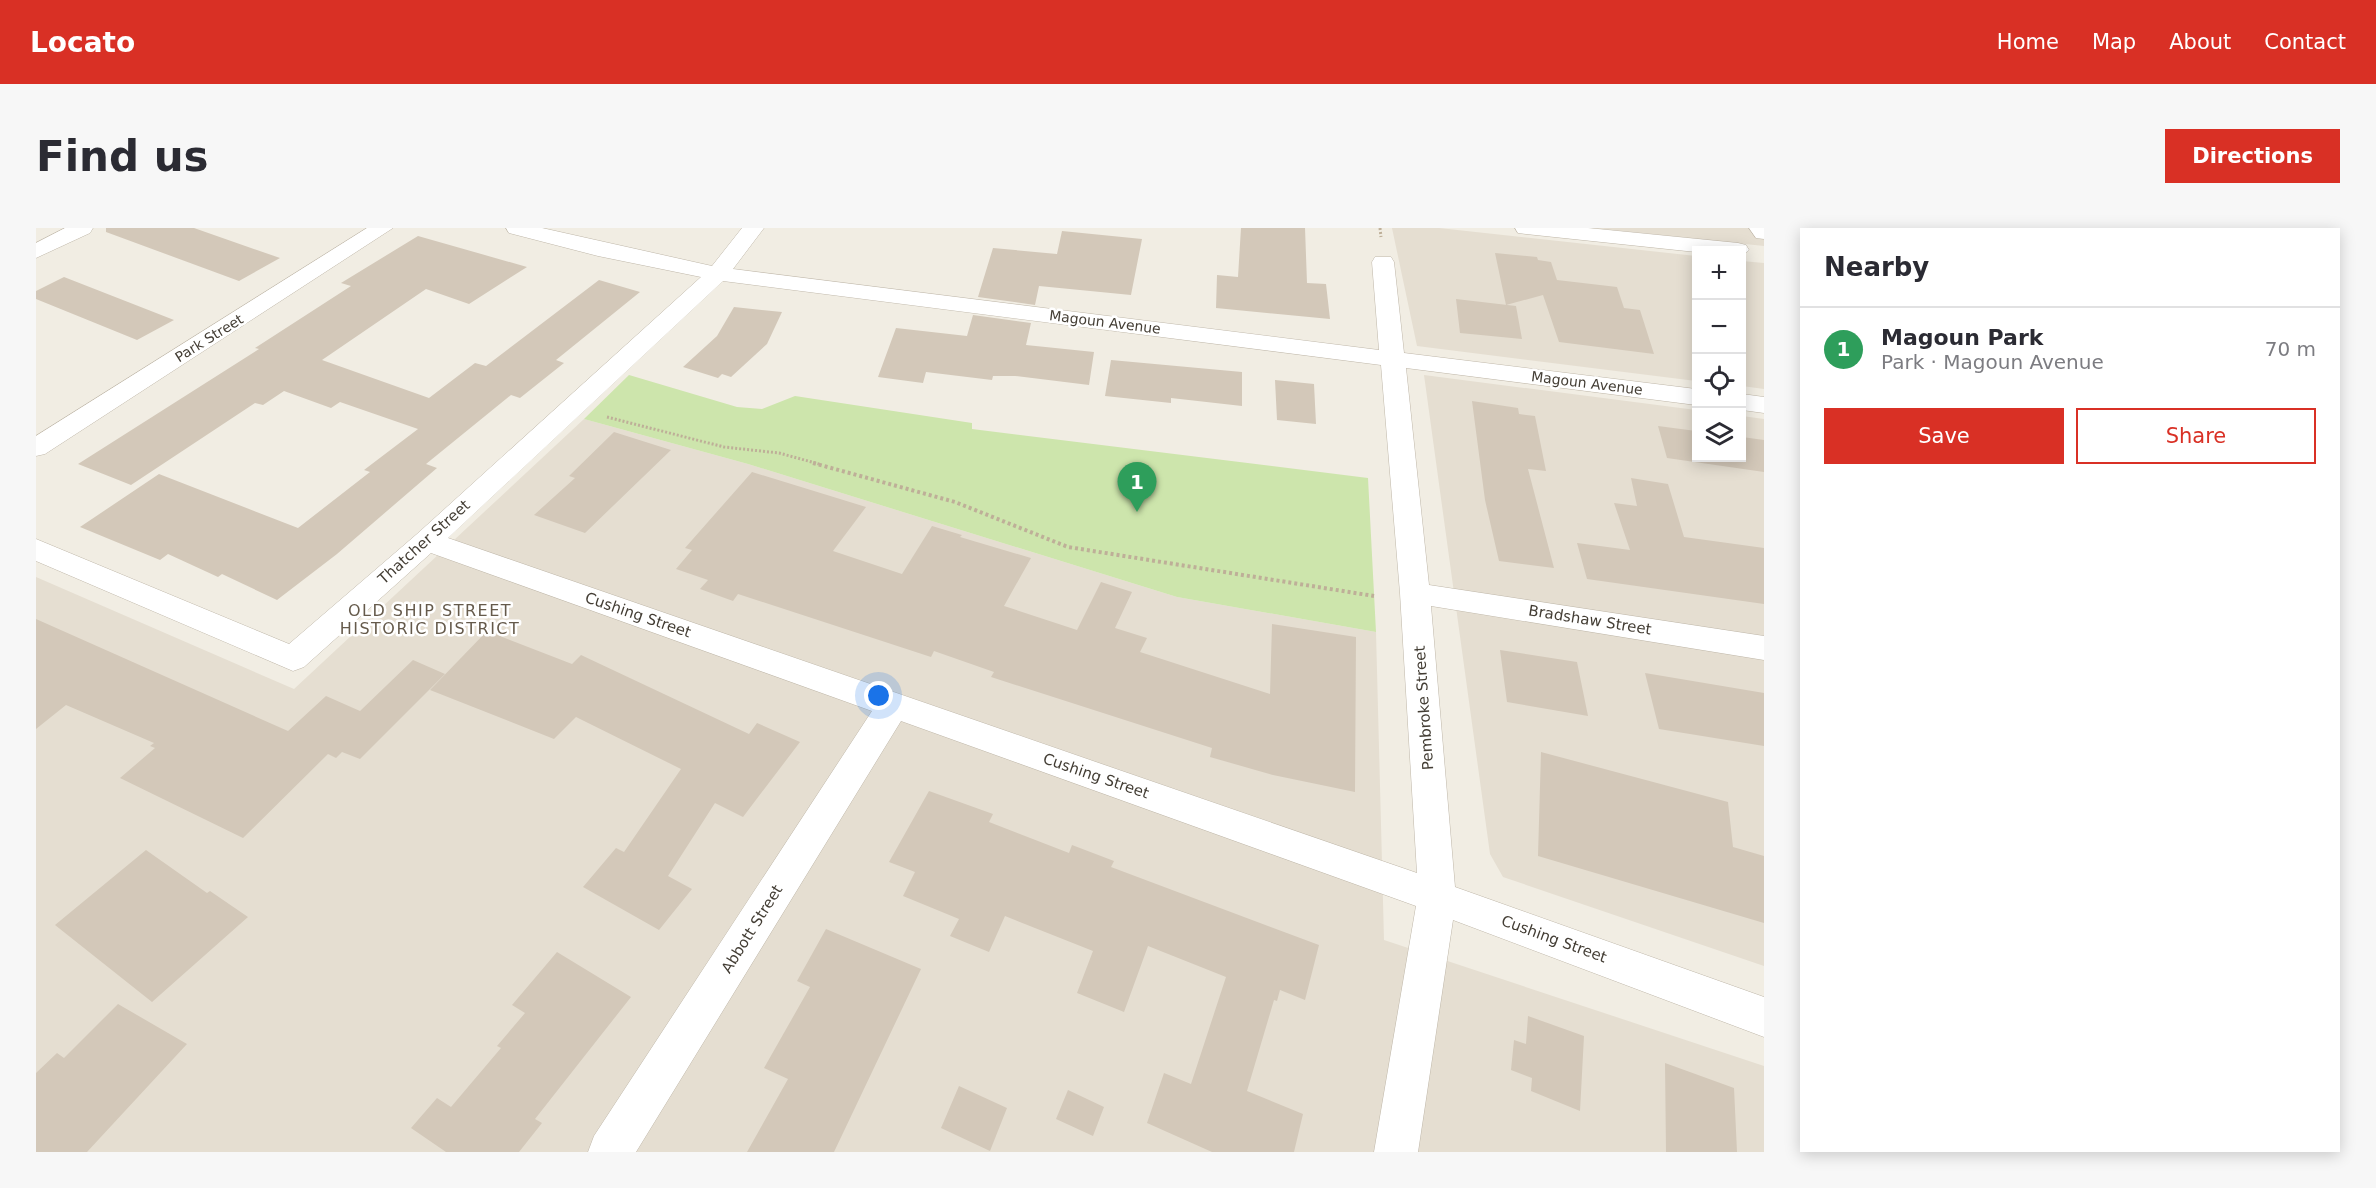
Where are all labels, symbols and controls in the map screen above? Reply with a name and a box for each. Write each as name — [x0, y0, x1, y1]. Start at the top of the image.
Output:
text: Locato — [30, 26, 135, 59]
text: Home — [1997, 30, 2059, 54]
text: Map — [2092, 30, 2136, 54]
text: About — [2169, 30, 2231, 54]
text: Contact — [2264, 30, 2346, 54]
button: Directions — [2165, 129, 2340, 183]
text: Find us — [36, 132, 209, 181]
map controls — [1692, 246, 1746, 462]
button: + — [1692, 246, 1746, 300]
text: Nearby — [1824, 252, 1929, 282]
button: − — [1692, 300, 1746, 354]
street label: Magoun Avenue — [1048, 307, 1162, 337]
street label: Park Street — [172, 310, 246, 365]
text: Magoun Park — [1881, 325, 2043, 350]
text: 1 — [1837, 337, 1850, 361]
text: 70 m — [2265, 337, 2316, 361]
text: Park · Magoun Avenue — [1881, 350, 2104, 374]
button: locate — [1692, 354, 1746, 408]
street label: Magoun Avenue — [1530, 368, 1644, 398]
button: layers — [1692, 408, 1746, 462]
button: Save — [1824, 408, 2064, 464]
button: Share — [2076, 408, 2316, 464]
pin: 1 — [1118, 462, 1156, 512]
street label: Thatcher Street — [374, 496, 474, 589]
street label: Cushing Street — [583, 588, 693, 642]
district label: OLD SHIP STREET HISTORIC DISTRICT — [340, 601, 520, 638]
street label: Bradshaw Street — [1527, 601, 1653, 639]
street label: Pembroke Street — [1411, 645, 1437, 771]
your location — [864, 681, 893, 710]
street label: Cushing Street — [1041, 749, 1151, 803]
street label: Abbott Street — [718, 881, 786, 976]
street label: Cushing Street — [1499, 912, 1609, 966]

